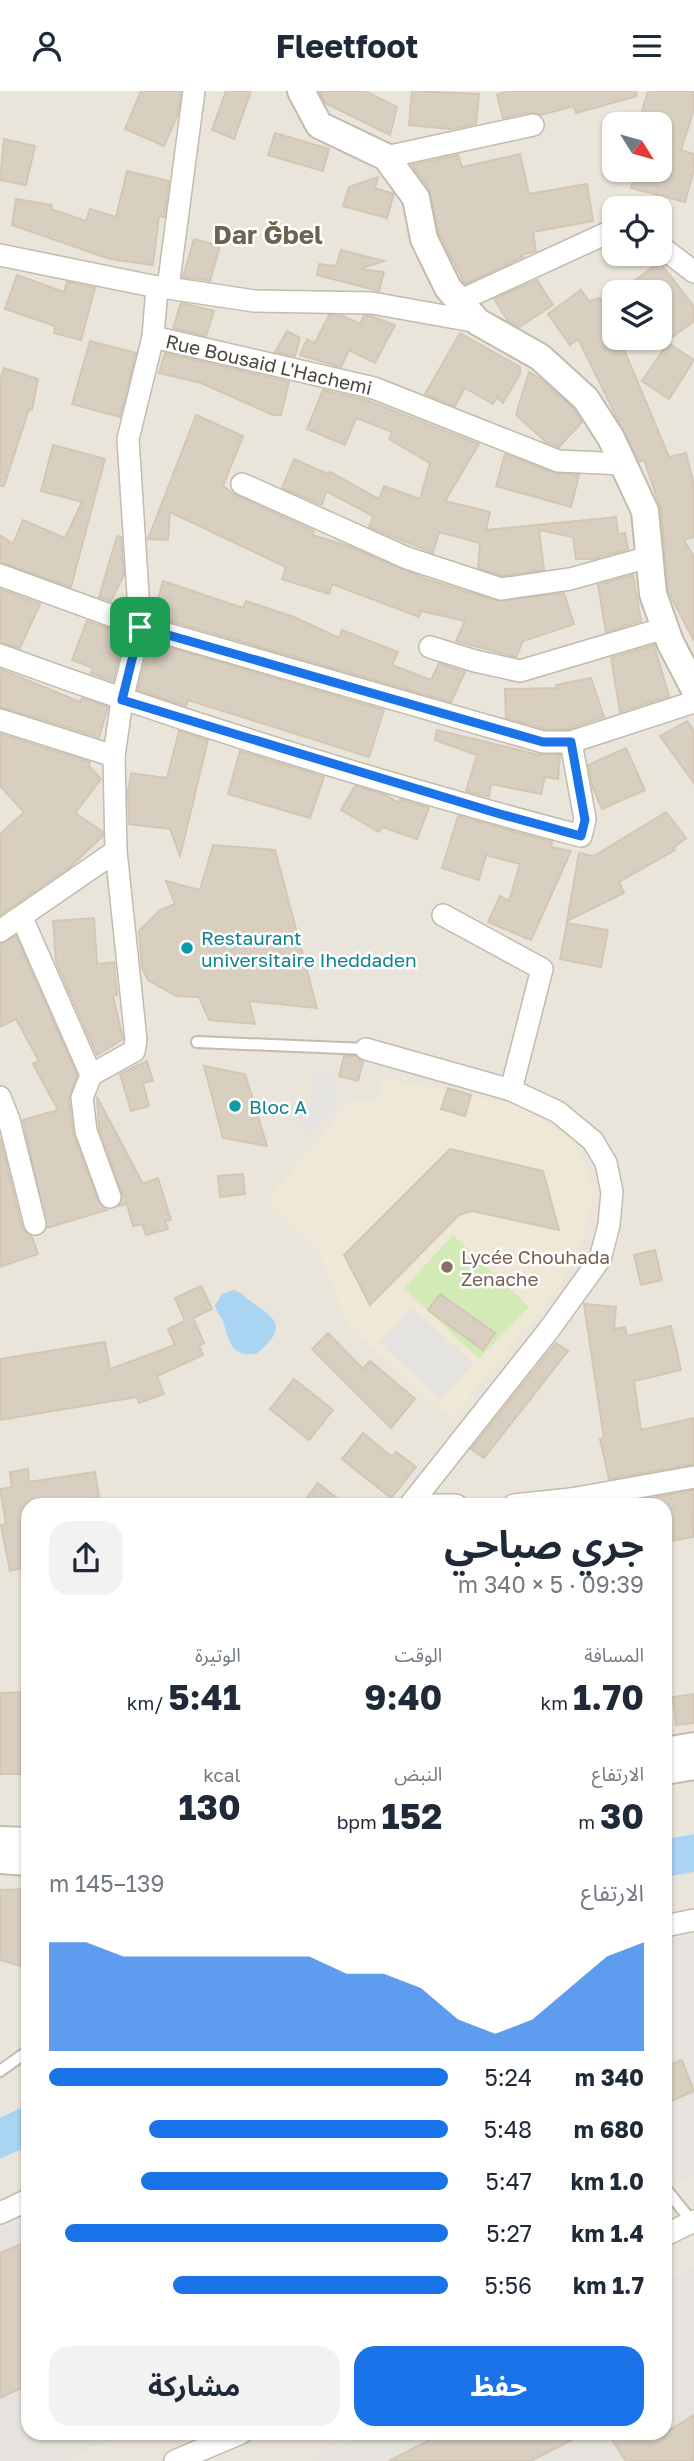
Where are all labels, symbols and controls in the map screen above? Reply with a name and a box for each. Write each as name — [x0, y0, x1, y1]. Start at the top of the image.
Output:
icon: person — [28, 27, 66, 65]
text: Fleetfoot — [276, 27, 418, 65]
icon: menu — [628, 27, 666, 65]
north arrow — [602, 112, 672, 182]
map controls — [602, 112, 672, 350]
button: locate — [602, 196, 672, 266]
district label: Dar Ǧbel — [213, 219, 323, 250]
button: layers — [602, 280, 672, 350]
street label: Rue Bousaid L'Hachemi — [164, 329, 374, 399]
pin — [110, 597, 170, 657]
icon: arrive — [121, 608, 159, 646]
place label: Restaurant universitaire Iheddaden — [201, 926, 417, 971]
marker: Restaurant universitaire Iheddaden — [179, 940, 195, 956]
place label: Bloc A — [249, 1095, 307, 1118]
marker: Bloc A — [227, 1098, 243, 1114]
place label: Lycée Chouhada Zenache — [461, 1245, 610, 1290]
marker: Lycée Chouhada Zenache — [439, 1259, 455, 1275]
button: share — [49, 1521, 123, 1595]
text: جري صباحي — [444, 1521, 644, 1566]
text: 09:39 · 5 × 340 m — [458, 1570, 644, 1598]
text: الوتيرة — [195, 1643, 241, 1666]
text: الوقت — [395, 1643, 442, 1666]
text: المسافة — [584, 1643, 644, 1666]
text: 5:41 — [168, 1676, 241, 1718]
text: 9:40 — [364, 1676, 442, 1718]
text: 1.70 — [573, 1676, 644, 1718]
text: /km — [127, 1691, 168, 1714]
text: km — [541, 1691, 573, 1714]
text: النبض — [394, 1762, 442, 1785]
text: الارتفاع — [592, 1762, 644, 1785]
text: kcal — [203, 1763, 241, 1786]
text: 130 — [179, 1786, 241, 1828]
text: 152 — [382, 1795, 442, 1837]
text: 30 — [600, 1795, 644, 1837]
text: bpm — [337, 1810, 382, 1833]
text: m — [578, 1810, 600, 1833]
text: 139–145 m — [49, 1869, 164, 1897]
text: الارتفاع — [581, 1878, 644, 1906]
text: 5:24 — [484, 2063, 532, 2091]
text: 340 m — [575, 2063, 644, 2091]
text: 5:48 — [484, 2115, 532, 2143]
text: 680 m — [574, 2115, 644, 2143]
text: 5:47 — [486, 2167, 532, 2195]
text: 1.0 km — [571, 2167, 644, 2195]
text: 5:27 — [486, 2219, 532, 2247]
text: 1.4 km — [571, 2219, 644, 2247]
text: 5:56 — [485, 2271, 532, 2299]
text: 1.7 km — [573, 2271, 644, 2299]
button: مشاركة — [49, 2346, 340, 2426]
button: حفظ — [354, 2346, 644, 2426]

